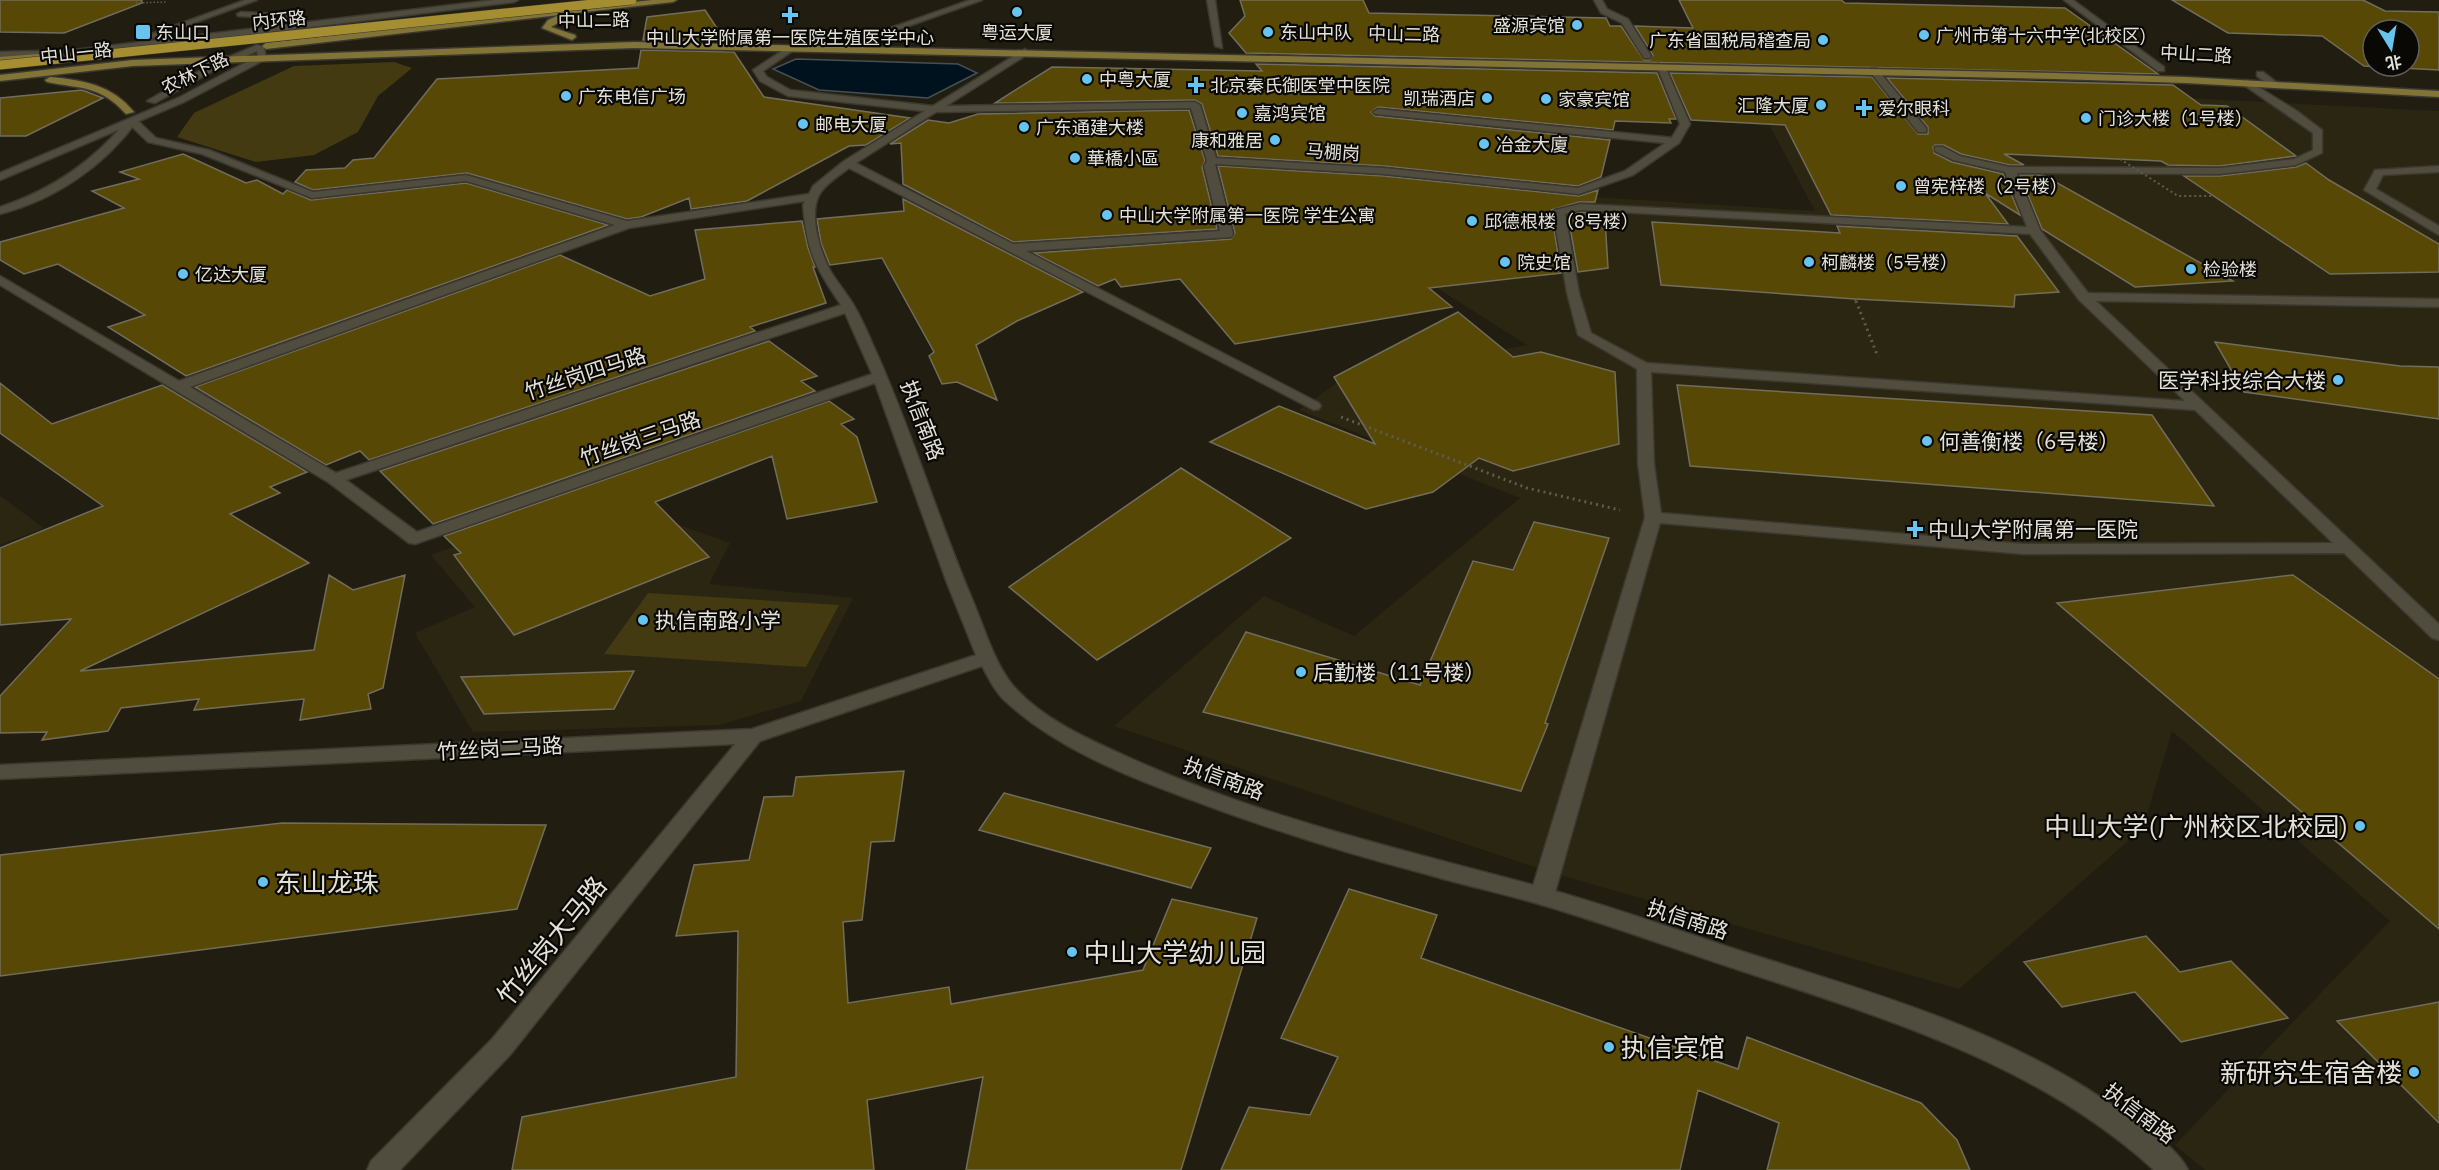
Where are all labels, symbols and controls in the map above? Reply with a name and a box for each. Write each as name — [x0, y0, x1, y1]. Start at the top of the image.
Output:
marker: 粤运大厦 — [1010, 5, 1024, 19]
street label: 内环路 — [251, 6, 307, 34]
marker: 中山大学附属第一医院生殖医学中心 — [781, 6, 799, 24]
street label: 中山二路 — [558, 8, 630, 32]
place label: 盛源宾馆 — [1493, 14, 1565, 37]
marker: 盛源宾馆 — [1570, 18, 1584, 32]
north arrow — [2361, 18, 2421, 78]
place label: 东山口 — [156, 21, 210, 44]
place label: 粤运大厦 — [981, 21, 1053, 44]
place label: 东山中队 — [1280, 21, 1352, 44]
street label: 中山二路 — [1368, 22, 1440, 46]
marker: 东山口 — [134, 23, 152, 41]
place label: 广州市第十六中学(北校区) — [1936, 24, 2146, 47]
marker: 东山中队 — [1261, 25, 1275, 39]
place label: 中山大学附属第一医院生殖医学中心 — [646, 26, 934, 49]
marker: 广州市第十六中学(北校区) — [1917, 28, 1931, 42]
place label: 广东省国税局稽查局 — [1649, 29, 1811, 52]
marker: 广东省国税局稽查局 — [1816, 33, 1830, 47]
street label: 中山一路 — [39, 38, 113, 68]
street label: 中山二路 — [2159, 41, 2233, 67]
street label: 农林下路 — [158, 47, 232, 99]
text: 北 — [2384, 51, 2404, 74]
place label: 中粤大厦 — [1099, 68, 1171, 91]
marker: 中粤大厦 — [1080, 72, 1094, 86]
place label: 北京秦氏御医堂中医院 — [1210, 74, 1390, 97]
marker: 北京秦氏御医堂中医院 — [1187, 76, 1205, 94]
place label: 广东电信广场 — [578, 85, 686, 108]
place label: 凯瑞酒店 — [1403, 87, 1475, 110]
place label: 家豪宾馆 — [1558, 88, 1630, 111]
marker: 广东电信广场 — [559, 89, 573, 103]
marker: 凯瑞酒店 — [1480, 91, 1494, 105]
marker: 家豪宾馆 — [1539, 92, 1553, 106]
place label: 汇隆大厦 — [1737, 94, 1809, 117]
place label: 爱尔眼科 — [1878, 97, 1950, 120]
marker: 汇隆大厦 — [1814, 98, 1828, 112]
marker: 爱尔眼科 — [1855, 99, 1873, 117]
place label: 嘉鸿宾馆 — [1254, 102, 1326, 125]
marker: 嘉鸿宾馆 — [1235, 106, 1249, 120]
place label: 门诊大楼（1号楼） — [2098, 107, 2253, 130]
marker: 门诊大楼（1号楼） — [2079, 111, 2093, 125]
place label: 邮电大厦 — [815, 113, 887, 136]
place label: 广东通建大楼 — [1036, 116, 1144, 139]
marker: 邮电大厦 — [796, 117, 810, 131]
marker: 广东通建大楼 — [1017, 120, 1031, 134]
place label: 康和雅居 — [1191, 129, 1263, 152]
marker: 康和雅居 — [1268, 133, 1282, 147]
place label: 冶金大廈 — [1496, 133, 1568, 156]
marker: 冶金大廈 — [1477, 137, 1491, 151]
street label: 马棚岗 — [1305, 139, 1361, 165]
place label: 華橋小區 — [1087, 147, 1159, 170]
marker: 華橋小區 — [1068, 151, 1082, 165]
place label: 曾宪梓楼（2号楼） — [1913, 175, 2068, 198]
marker: 曾宪梓楼（2号楼） — [1894, 179, 1908, 193]
place label: 中山大学附属第一医院 学生公寓 — [1119, 204, 1375, 227]
marker: 中山大学附属第一医院 学生公寓 — [1100, 208, 1114, 222]
place label: 邱德根楼（8号楼） — [1484, 210, 1639, 233]
marker: 邱德根楼（8号楼） — [1465, 214, 1479, 228]
place label: 院史馆 — [1517, 251, 1571, 274]
place label: 柯麟楼（5号楼） — [1821, 251, 1958, 274]
marker: 院史馆 — [1498, 255, 1512, 269]
marker: 柯麟楼（5号楼） — [1802, 255, 1816, 269]
place label: 检验楼 — [2203, 258, 2257, 281]
marker: 检验楼 — [2184, 262, 2198, 276]
place label: 亿达大厦 — [195, 263, 267, 286]
marker: 亿达大厦 — [176, 267, 190, 281]
street label: 竹丝岗四马路 — [521, 340, 649, 406]
place label: 医学科技综合大楼 — [2158, 366, 2326, 394]
marker: 医学科技综合大楼 — [2331, 373, 2345, 387]
street label: 执信南路 — [895, 376, 951, 464]
street label: 竹丝岗三马路 — [576, 404, 704, 472]
place label: 何善衡楼（6号楼） — [1939, 427, 2120, 455]
marker: 何善衡楼（6号楼） — [1920, 434, 1934, 448]
place label: 中山大学附属第一医院 — [1928, 515, 2138, 543]
marker: 中山大学附属第一医院 — [1906, 520, 1924, 538]
place label: 执信南路小学 — [655, 606, 781, 634]
marker: 执信南路小学 — [636, 613, 650, 627]
place label: 后勤楼（11号楼） — [1313, 658, 1485, 686]
marker: 后勤楼（11号楼） — [1294, 665, 1308, 679]
street label: 竹丝岗二马路 — [436, 731, 564, 765]
street label: 执信南路 — [1180, 750, 1268, 806]
place label: 中山大学(广州校区北校园) — [2045, 809, 2348, 843]
marker: 中山大学(广州校区北校园) — [2353, 819, 2367, 833]
place label: 东山龙珠 — [275, 865, 379, 899]
street label: 竹丝岗大马路 — [489, 869, 613, 1011]
marker: 东山龙珠 — [256, 875, 270, 889]
street label: 执信南路 — [1644, 893, 1732, 945]
place label: 中山大学幼儿园 — [1084, 935, 1266, 969]
marker: 中山大学幼儿园 — [1065, 945, 1079, 959]
place label: 执信宾馆 — [1621, 1030, 1725, 1064]
marker: 执信宾馆 — [1602, 1040, 1616, 1054]
place label: 新研究生宿舍楼 — [2220, 1055, 2402, 1089]
marker: 新研究生宿舍楼 — [2407, 1065, 2421, 1079]
street label: 执信南路 — [2098, 1077, 2182, 1149]

